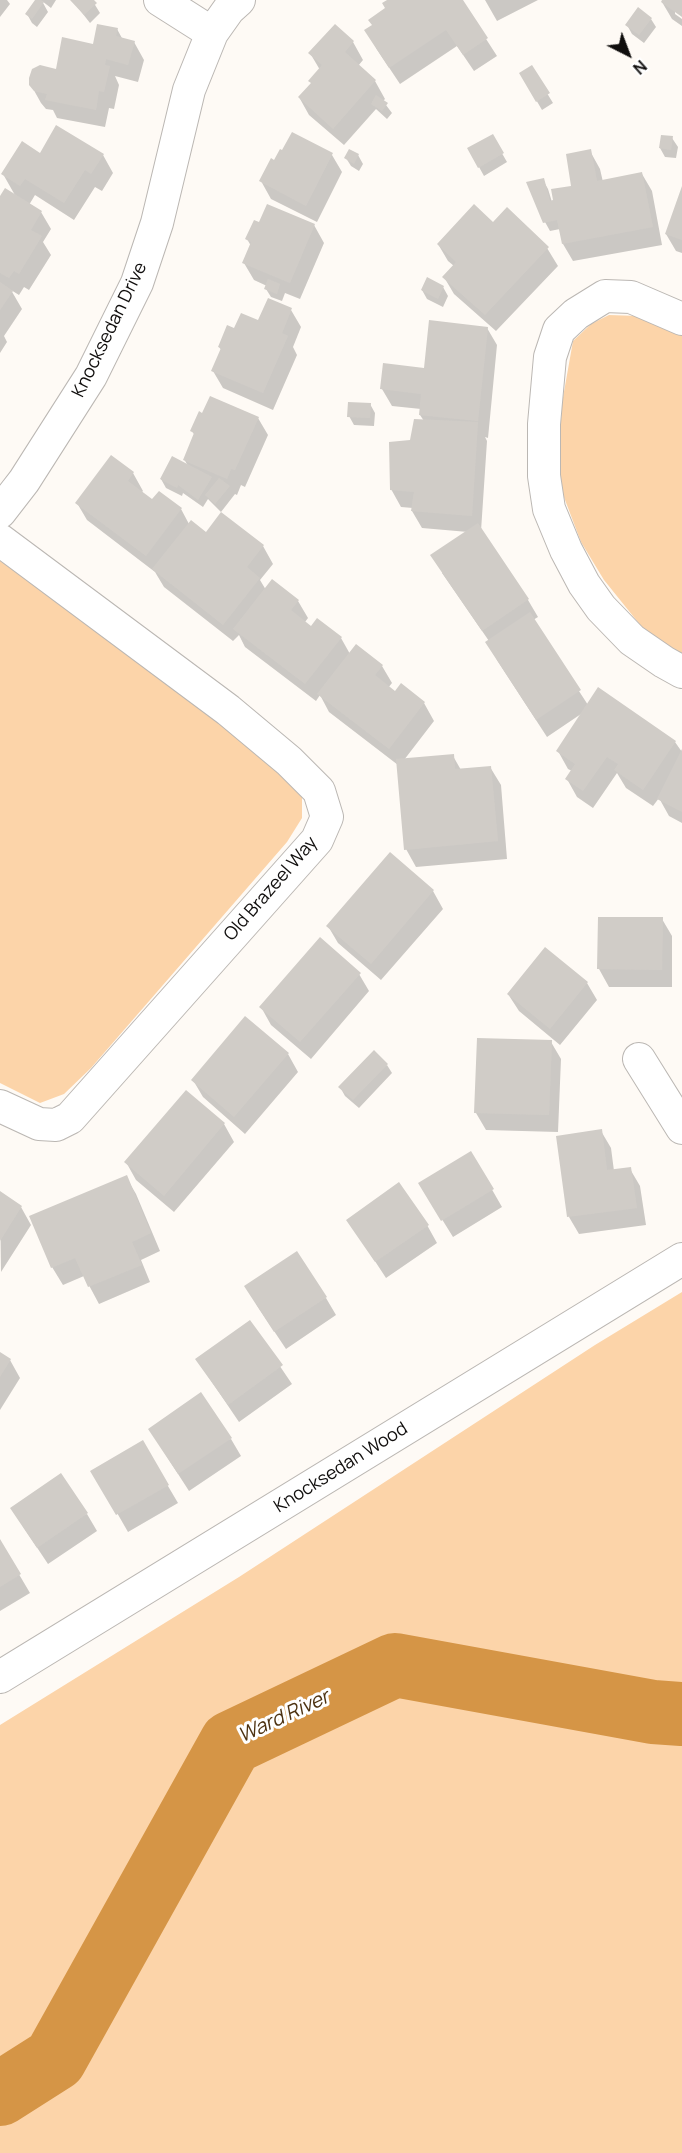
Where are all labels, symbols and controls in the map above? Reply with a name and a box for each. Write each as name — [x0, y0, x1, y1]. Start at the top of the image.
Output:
north arrow — [598, 24, 658, 84]
text: N — [628, 55, 652, 79]
street label: Knocksedan Drive — [68, 259, 152, 401]
street label: Old Brazeel Way — [220, 832, 322, 946]
street label: Knocksedan Wood — [270, 1418, 412, 1518]
water label: Ward River — [235, 1685, 333, 1749]

